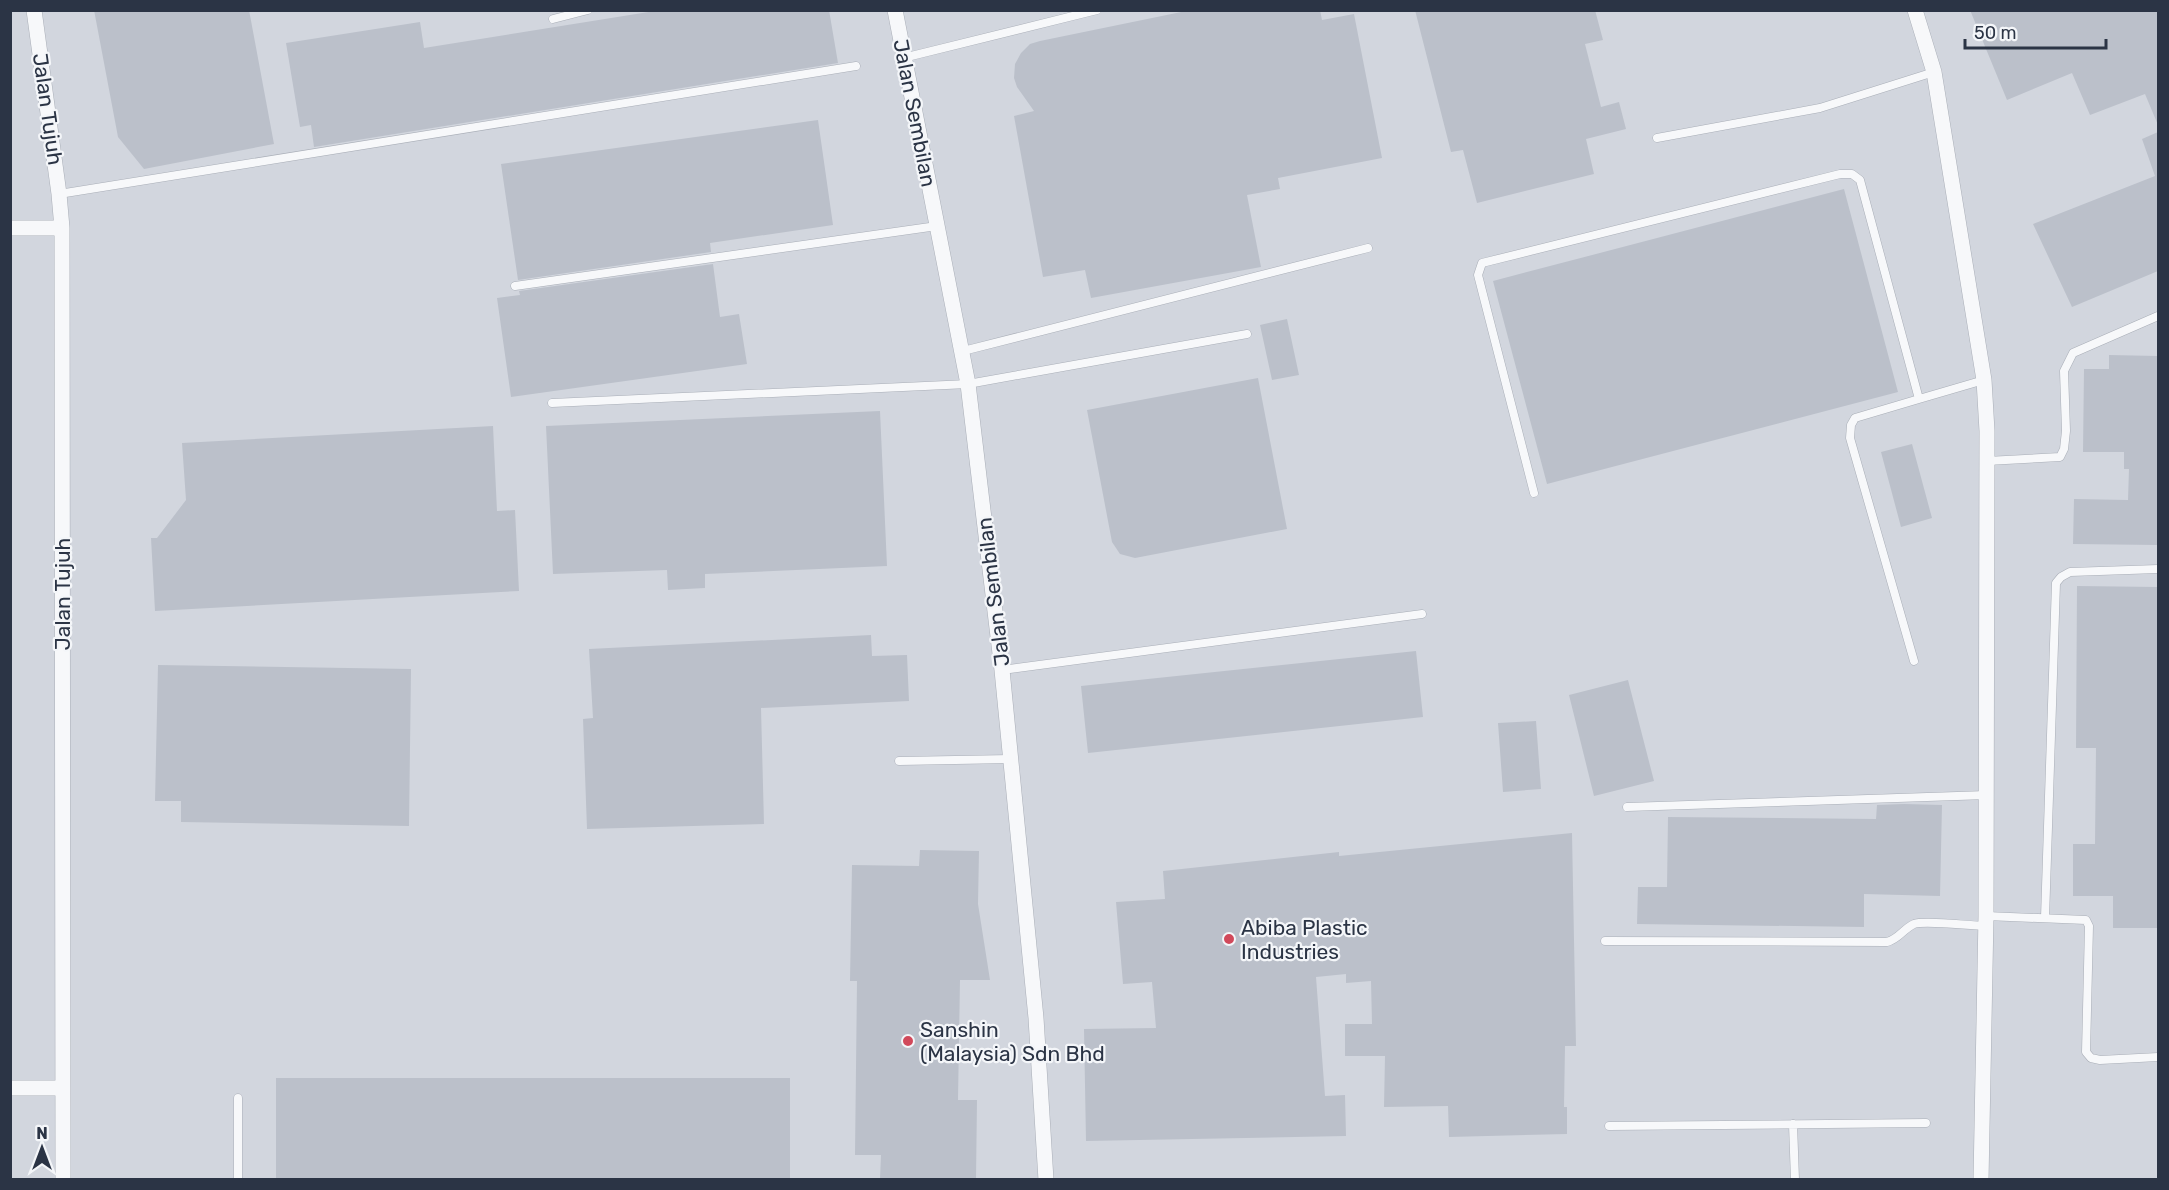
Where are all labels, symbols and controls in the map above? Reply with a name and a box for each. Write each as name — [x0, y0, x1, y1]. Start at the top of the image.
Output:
scale bar — [1965, 12, 2106, 50]
text: 50 m — [1974, 22, 2017, 44]
street label: Jalan Sembilan — [888, 37, 942, 189]
street label: Jalan Tujuh — [28, 51, 68, 167]
street label: Jalan Sembilan — [971, 516, 1015, 668]
street label: Jalan Tujuh — [50, 538, 75, 650]
place label: Abiba Plastic Industries — [1241, 915, 1368, 964]
marker: Abiba Plastic Industries — [1222, 932, 1236, 946]
place label: Sanshin (Malaysia) Sdn Bhd — [920, 1017, 1105, 1066]
marker: Sanshin (Malaysia) Sdn Bhd — [901, 1034, 915, 1048]
north arrow — [12, 1118, 72, 1178]
text: N — [36, 1124, 48, 1143]

